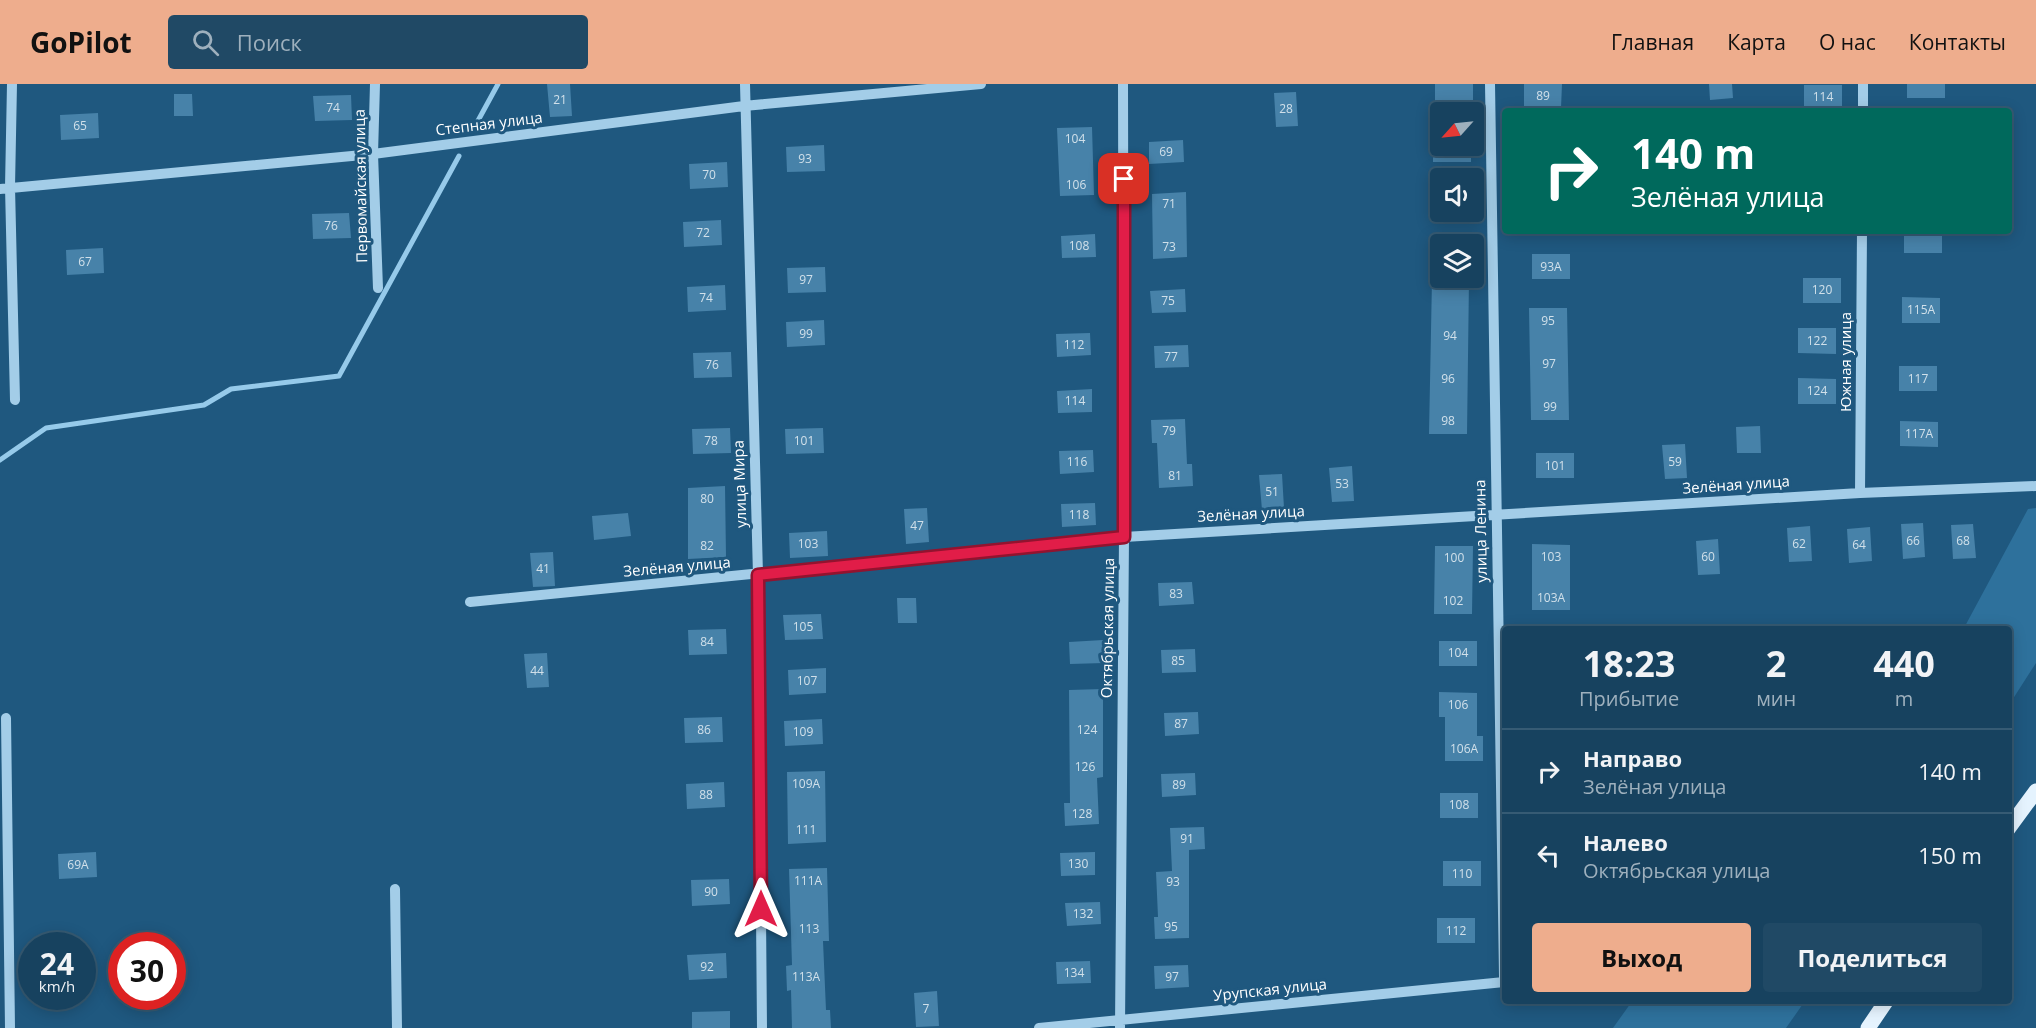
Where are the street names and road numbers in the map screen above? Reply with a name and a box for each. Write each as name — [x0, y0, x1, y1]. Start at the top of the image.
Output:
street label: Степная улица — [434, 107, 544, 139]
street label: Первомайская улица — [349, 109, 371, 263]
street label: Южная улица — [1835, 312, 1855, 412]
street label: улица Мира — [727, 440, 751, 528]
street label: Зелёная улица — [1682, 470, 1790, 498]
street label: улица Ленина — [1469, 479, 1491, 583]
street label: Зелёная улица — [1197, 500, 1305, 526]
street label: Зелёная улица — [622, 551, 731, 581]
street label: Октябрьская улица — [1096, 558, 1118, 698]
street label: Урупская улица — [1212, 973, 1328, 1005]

